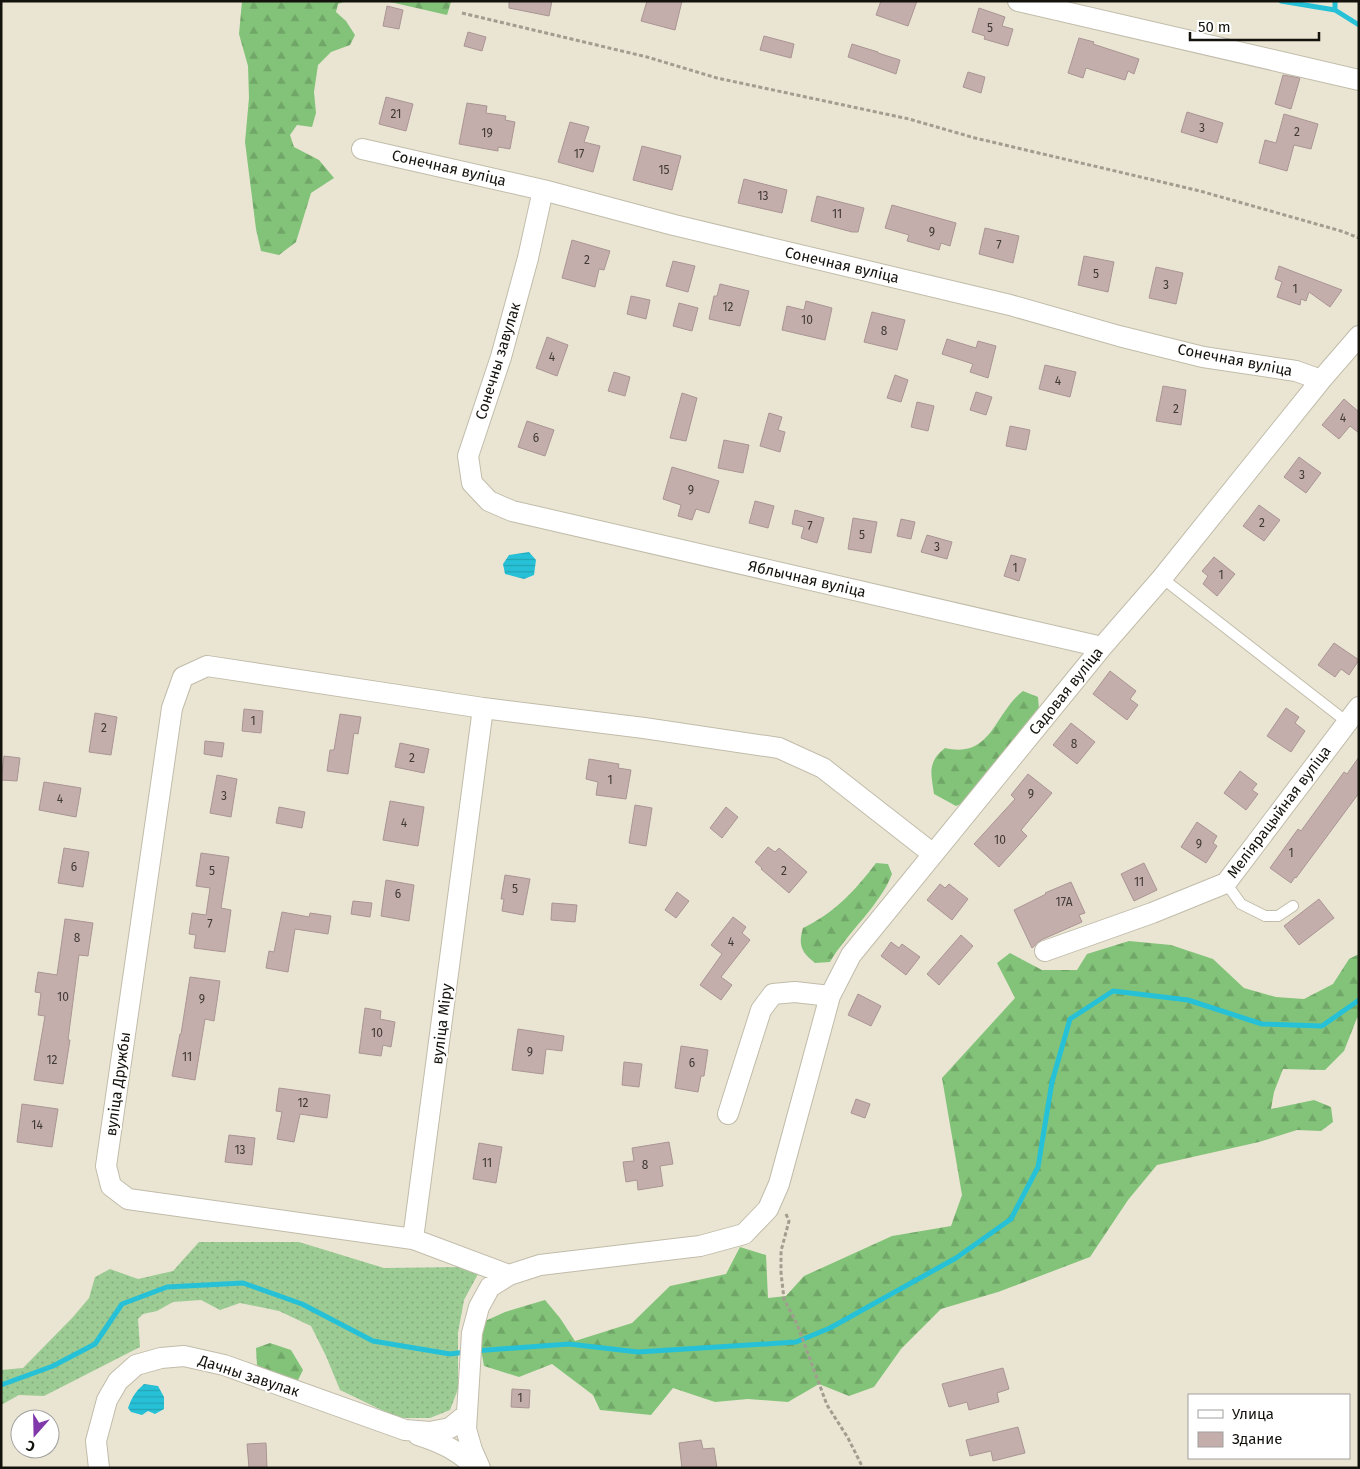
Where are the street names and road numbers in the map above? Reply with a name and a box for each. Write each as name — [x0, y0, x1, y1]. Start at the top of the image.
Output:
street label: Сонечная вуліца — [390, 146, 508, 190]
street label: Сонечная вуліца — [783, 243, 901, 287]
street label: Сонечны завулак — [472, 300, 524, 422]
street label: Сонечная вуліца — [1176, 340, 1294, 380]
street label: Яблычная вуліца — [746, 557, 868, 601]
street label: Садовая вуліца — [1025, 644, 1107, 738]
street label: Меліярацыйная вуліца — [1223, 742, 1335, 882]
street label: вуліца Міру — [428, 982, 456, 1065]
street label: вуліца Дружбы — [102, 1031, 134, 1137]
street label: Дачны завулак — [195, 1351, 302, 1401]

